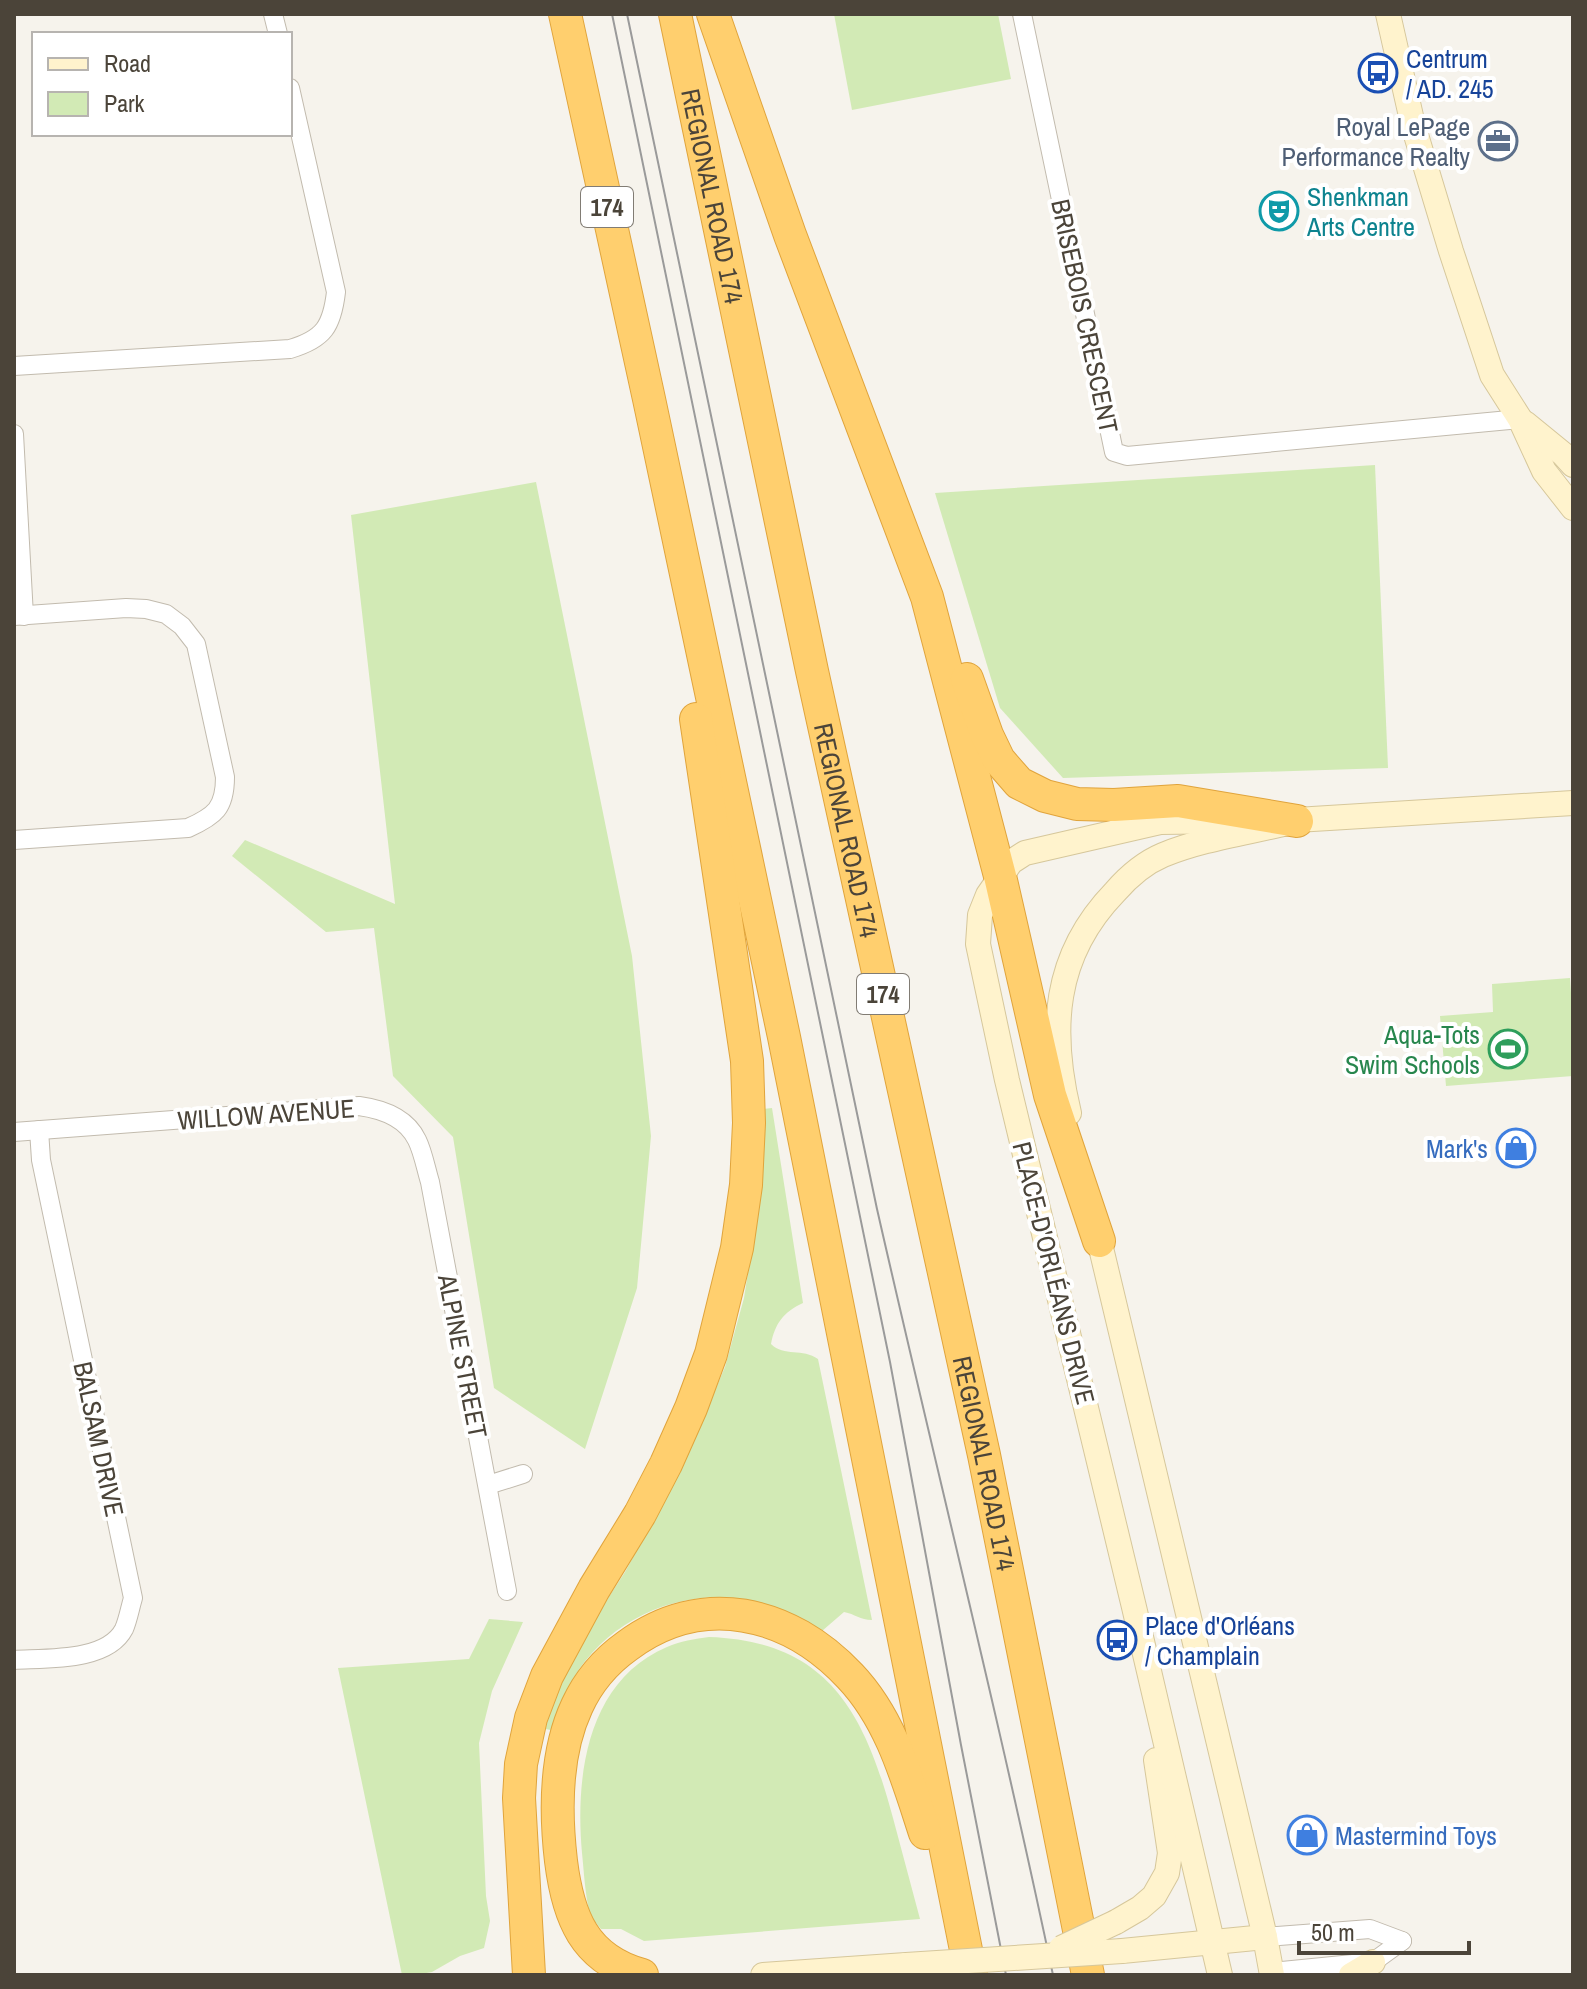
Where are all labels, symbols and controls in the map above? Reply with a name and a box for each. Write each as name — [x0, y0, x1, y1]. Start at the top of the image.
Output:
legend — [32, 32, 292, 136]
place label: Centrum / AD. 245 — [1406, 41, 1494, 106]
text: Road — [104, 47, 151, 79]
bus stop icon: Centrum / AD. 245 — [1357, 52, 1399, 94]
street label: REGIONAL ROAD 174 — [674, 86, 752, 307]
text: Park — [104, 87, 145, 119]
place label: Royal LePage Performance Realty — [1282, 109, 1470, 174]
office icon: Royal LePage Performance Realty — [1477, 120, 1519, 162]
place label: Shenkman Arts Centre — [1306, 179, 1415, 244]
road number: 174 — [581, 187, 633, 227]
theatre icon: Shenkman Arts Centre — [1258, 190, 1300, 232]
street label: BRISEBOIS CRESCENT — [1043, 196, 1127, 436]
street label: REGIONAL ROAD 174 — [806, 720, 887, 941]
road number: 174 — [857, 974, 909, 1014]
place label: Aqua-Tots Swim Schools — [1345, 1017, 1480, 1082]
sports icon: Aqua-Tots Swim Schools — [1487, 1028, 1529, 1070]
street label: WILLOW AVENUE — [176, 1090, 356, 1138]
shop icon: Mark's — [1495, 1127, 1537, 1169]
place label: Mark's — [1426, 1131, 1488, 1166]
street label: PLACE-D'ORLÉANS DRIVE — [1004, 1138, 1104, 1408]
street label: ALPINE STREET — [430, 1270, 496, 1441]
street label: REGIONAL ROAD 174 — [945, 1353, 1024, 1574]
street label: BALSAM DRIVE — [65, 1358, 133, 1520]
place label: Place d'Orléans / Champlain — [1145, 1608, 1295, 1673]
bus stop icon: Place d'Orléans / Champlain — [1096, 1619, 1138, 1661]
shop icon: Mastermind Toys — [1286, 1814, 1328, 1856]
place label: Mastermind Toys — [1335, 1818, 1497, 1853]
scale bar — [1299, 1905, 1469, 1955]
text: 50 m — [1311, 1916, 1355, 1948]

